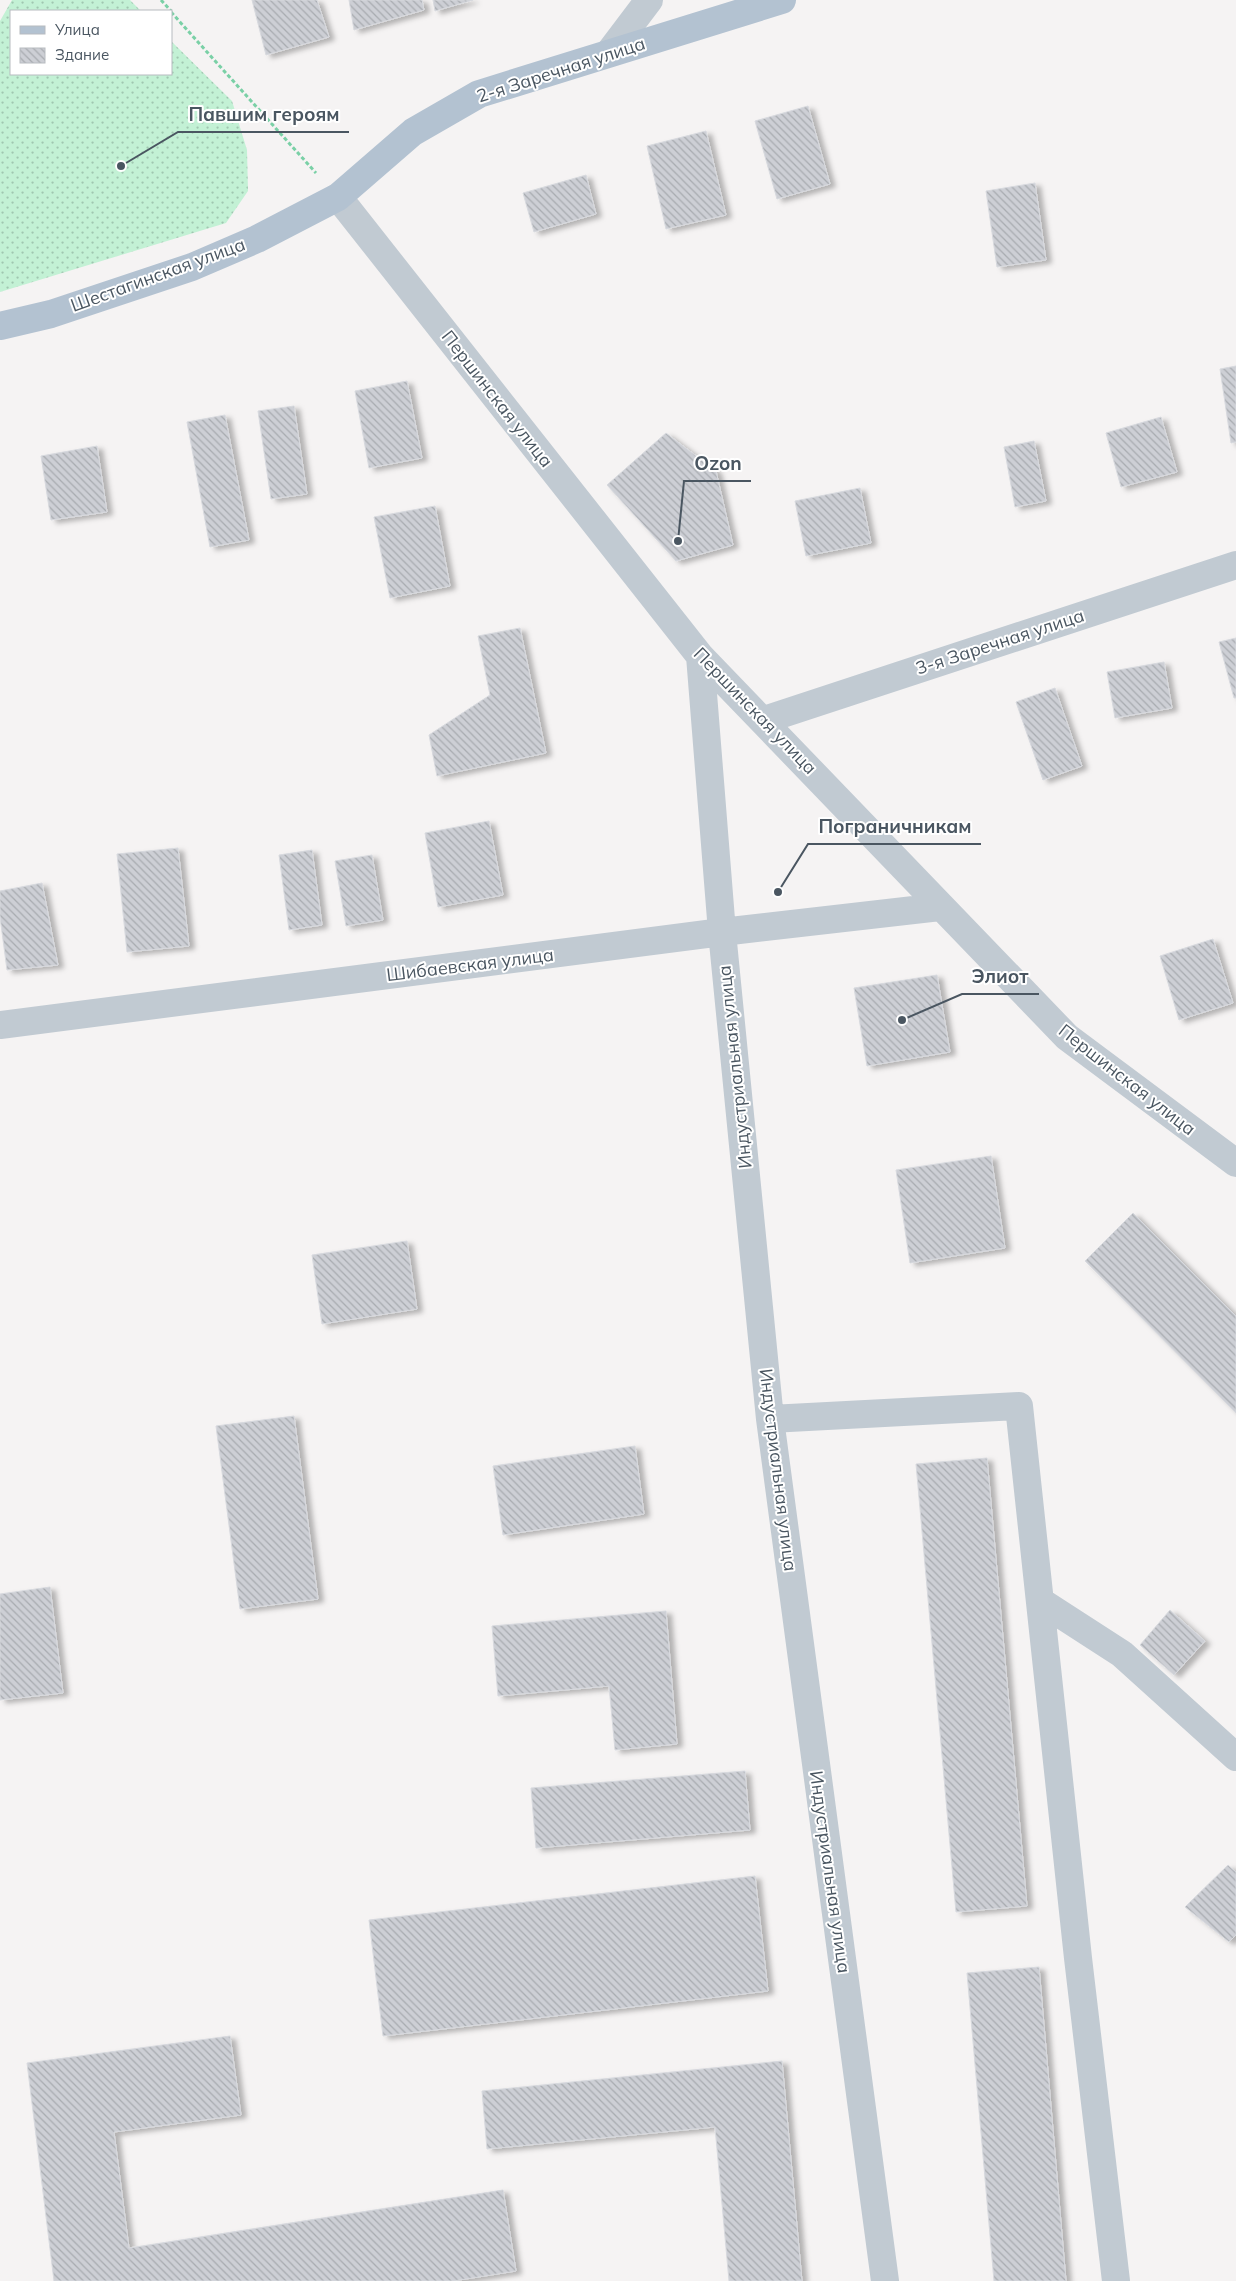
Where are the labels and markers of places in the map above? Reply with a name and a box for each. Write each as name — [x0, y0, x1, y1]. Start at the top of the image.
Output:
callout: Павшим героям — [178, 98, 349, 132]
callout: Ozon — [684, 447, 751, 481]
callout: Пограничникам — [808, 810, 981, 844]
callout: Элиот — [962, 960, 1039, 994]

